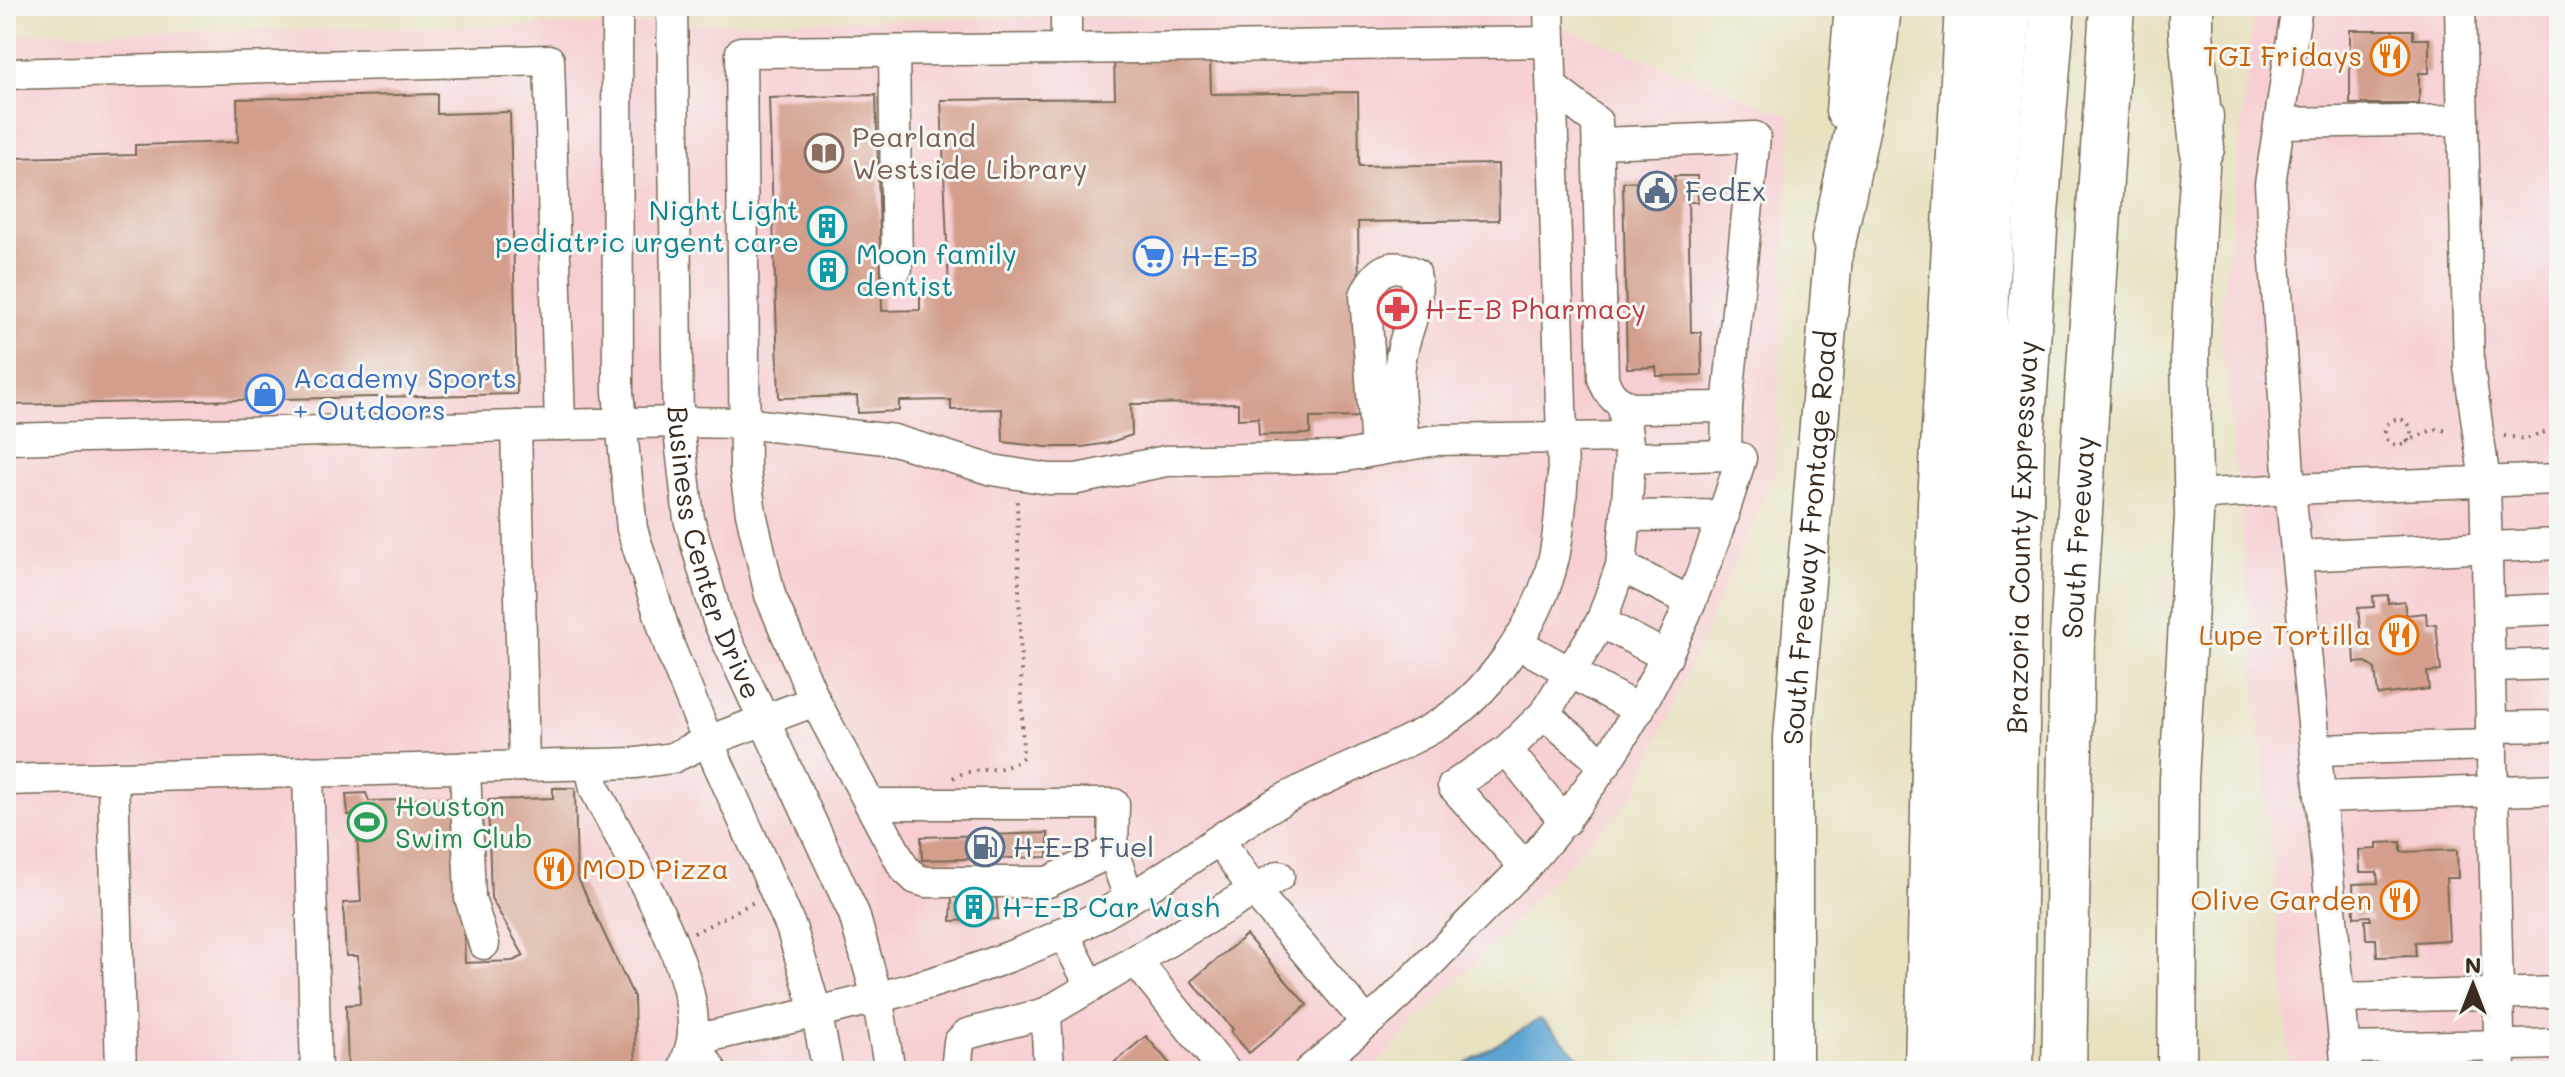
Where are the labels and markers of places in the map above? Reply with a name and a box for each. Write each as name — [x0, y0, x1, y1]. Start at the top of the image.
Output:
restaurant icon: TGI Fridays — [2369, 35, 2411, 77]
place label: TGI Fridays — [2203, 37, 2362, 73]
place label: Pearland Westside Library — [852, 118, 1087, 186]
library icon: Pearland Westside Library — [803, 132, 845, 174]
public building icon: FedEx — [1636, 170, 1678, 212]
place label: FedEx — [1685, 172, 1766, 208]
place label: Night Light pediatric urgent care — [495, 191, 799, 259]
building icon: Night Light pediatric urgent care — [806, 205, 848, 247]
place label: Moon family dentist — [856, 235, 1017, 303]
supermarket icon: H-E-B — [1132, 235, 1174, 277]
place label: H-E-B — [1181, 237, 1258, 273]
building icon: Moon family dentist — [807, 249, 849, 291]
pharmacy icon: H-E-B Pharmacy — [1376, 288, 1418, 330]
place label: H-E-B Pharmacy — [1425, 290, 1646, 326]
place label: Academy Sports + Outdoors — [293, 359, 517, 427]
shop icon: Academy Sports + Outdoors — [244, 373, 286, 415]
restaurant icon: Lupe Tortilla — [2378, 614, 2420, 656]
place label: Lupe Tortilla — [2199, 616, 2371, 652]
place label: Houston Swim Club — [395, 787, 533, 855]
sports icon: Houston Swim Club — [346, 801, 388, 843]
fuel station icon: H-E-B Fuel — [964, 826, 1006, 868]
place label: H-E-B Fuel — [1013, 828, 1154, 864]
restaurant icon: MOD Pizza — [533, 848, 575, 890]
place label: MOD Pizza — [582, 850, 729, 886]
restaurant icon: Olive Garden — [2379, 879, 2421, 921]
place label: Olive Garden — [2190, 881, 2372, 917]
building icon: H-E-B Car Wash — [953, 886, 995, 928]
place label: H-E-B Car Wash — [1002, 888, 1220, 924]

